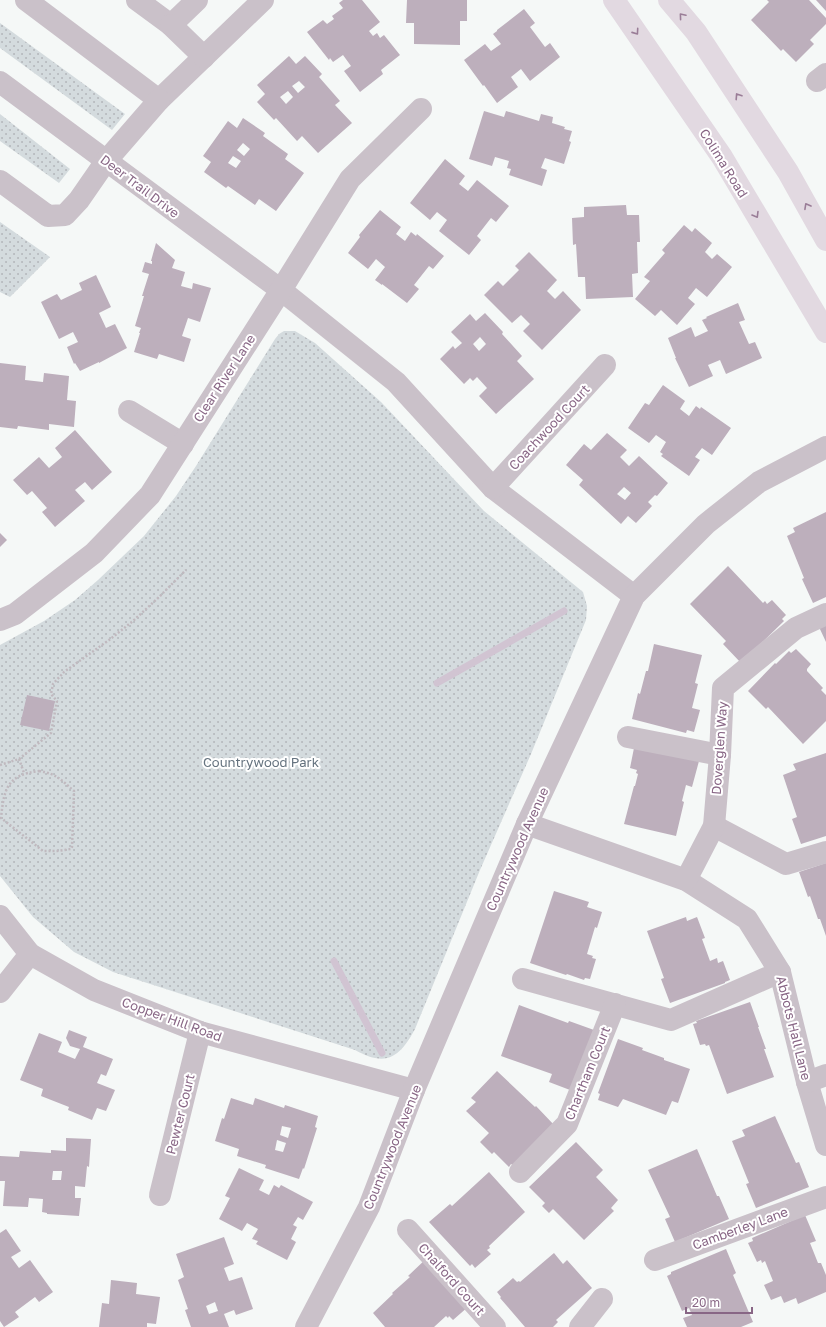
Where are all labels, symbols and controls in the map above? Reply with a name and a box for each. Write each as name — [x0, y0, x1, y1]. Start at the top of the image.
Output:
one-way arrow — [680, 14, 687, 21]
one-way arrow — [631, 28, 639, 35]
one-way arrow — [735, 93, 742, 100]
street label: Colima Road — [696, 126, 752, 200]
street label: Deer Trail Drive — [97, 151, 183, 221]
one-way arrow — [804, 203, 811, 210]
one-way arrow — [752, 211, 759, 218]
street label: Clear River Lane — [190, 331, 258, 425]
street label: Coachwood Court — [505, 381, 593, 473]
street label: Doverglen Way — [708, 700, 730, 795]
park label: Countrywood Park — [203, 754, 320, 770]
street label: Countrywood Avenue — [482, 785, 552, 913]
street label: Abbots Hall Lane — [773, 974, 815, 1082]
street label: Copper Hill Road — [120, 993, 224, 1045]
street label: Chartham Court — [561, 1024, 613, 1122]
street label: Pewter Court — [162, 1072, 198, 1156]
street label: Countrywood Avenue — [360, 1082, 424, 1212]
street label: Camberley Lane — [690, 1203, 790, 1253]
street label: Chalford Court — [415, 1240, 489, 1318]
scale bar — [686, 1289, 752, 1315]
text: 20 m — [692, 1295, 720, 1310]

